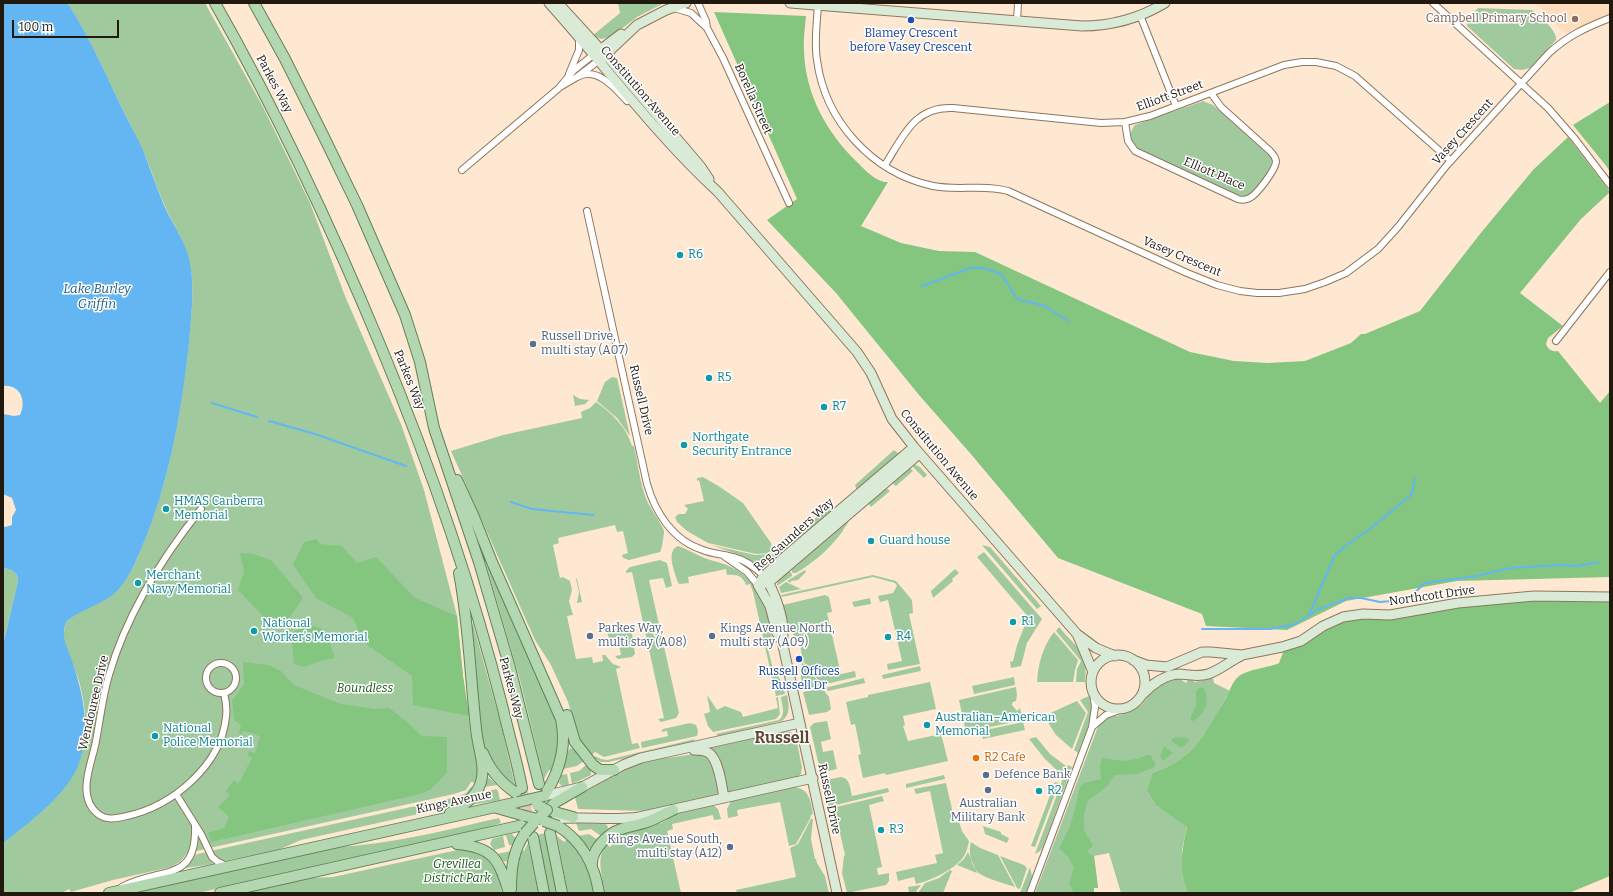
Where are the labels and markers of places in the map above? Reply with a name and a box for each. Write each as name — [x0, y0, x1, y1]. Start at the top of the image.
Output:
place label: Campbell Primary School — [1426, 12, 1567, 26]
marker: Campbell Primary School — [1570, 14, 1580, 24]
marker: Blamey Crescent before Vasey Crescent — [906, 15, 916, 25]
place label: Blamey Crescent before Vasey Crescent — [850, 27, 972, 55]
place label: R6 — [688, 248, 703, 262]
marker: R6 — [675, 250, 685, 260]
place label: Russell Drive, multi stay (A07) — [541, 330, 628, 358]
marker: Russell Drive, multi stay (A07) — [528, 339, 538, 349]
place label: R5 — [717, 371, 731, 385]
marker: R5 — [704, 373, 714, 383]
place label: R7 — [832, 400, 846, 414]
marker: R7 — [819, 402, 829, 412]
place label: Northgate Security Entrance — [692, 431, 792, 459]
marker: Northgate Security Entrance — [679, 440, 689, 450]
place label: HMAS Canberra Memorial — [174, 495, 263, 523]
marker: HMAS Canberra Memorial — [161, 504, 171, 514]
place label: Guard house — [879, 534, 950, 548]
marker: Guard house — [866, 536, 876, 546]
place label: Merchant Navy Memorial — [146, 569, 231, 597]
marker: Merchant Navy Memorial — [133, 578, 143, 588]
place label: R1 — [1021, 615, 1034, 629]
place label: National Worker’s Memorial — [262, 617, 368, 645]
marker: R1 — [1008, 617, 1018, 627]
place label: Parkes Way, multi stay (A08) — [598, 622, 686, 650]
place label: Kings Avenue North, multi stay (A09) — [720, 622, 835, 650]
marker: National Worker’s Memorial — [249, 626, 259, 636]
place label: R4 — [896, 630, 911, 644]
marker: Parkes Way, multi stay (A08) — [585, 631, 595, 641]
marker: Kings Avenue North, multi stay (A09) — [707, 631, 717, 641]
marker: R4 — [883, 632, 893, 642]
marker: Russell Offices Russell Dr — [794, 654, 804, 664]
place label: Russell Offices Russell Dr — [758, 665, 840, 693]
place label: Australian–American Memorial — [935, 711, 1055, 739]
marker: Australian–American Memorial — [922, 720, 932, 730]
place label: National Police Memorial — [163, 722, 253, 750]
marker: National Police Memorial — [150, 731, 160, 741]
place label: R2 Cafe — [984, 751, 1025, 765]
marker: R2 Cafe — [971, 753, 981, 763]
place label: Defence Bank — [994, 768, 1071, 782]
marker: Defence Bank — [981, 770, 991, 780]
place label: R2 — [1047, 784, 1061, 798]
marker: Australian Military Bank — [983, 785, 993, 795]
marker: R2 — [1034, 786, 1044, 796]
place label: Australian Military Bank — [951, 797, 1025, 825]
place label: R3 — [889, 823, 904, 837]
marker: R3 — [876, 825, 886, 835]
place label: Kings Avenue South, multi stay (A12) — [607, 833, 722, 861]
marker: Kings Avenue South, multi stay (A12) — [725, 842, 735, 852]

